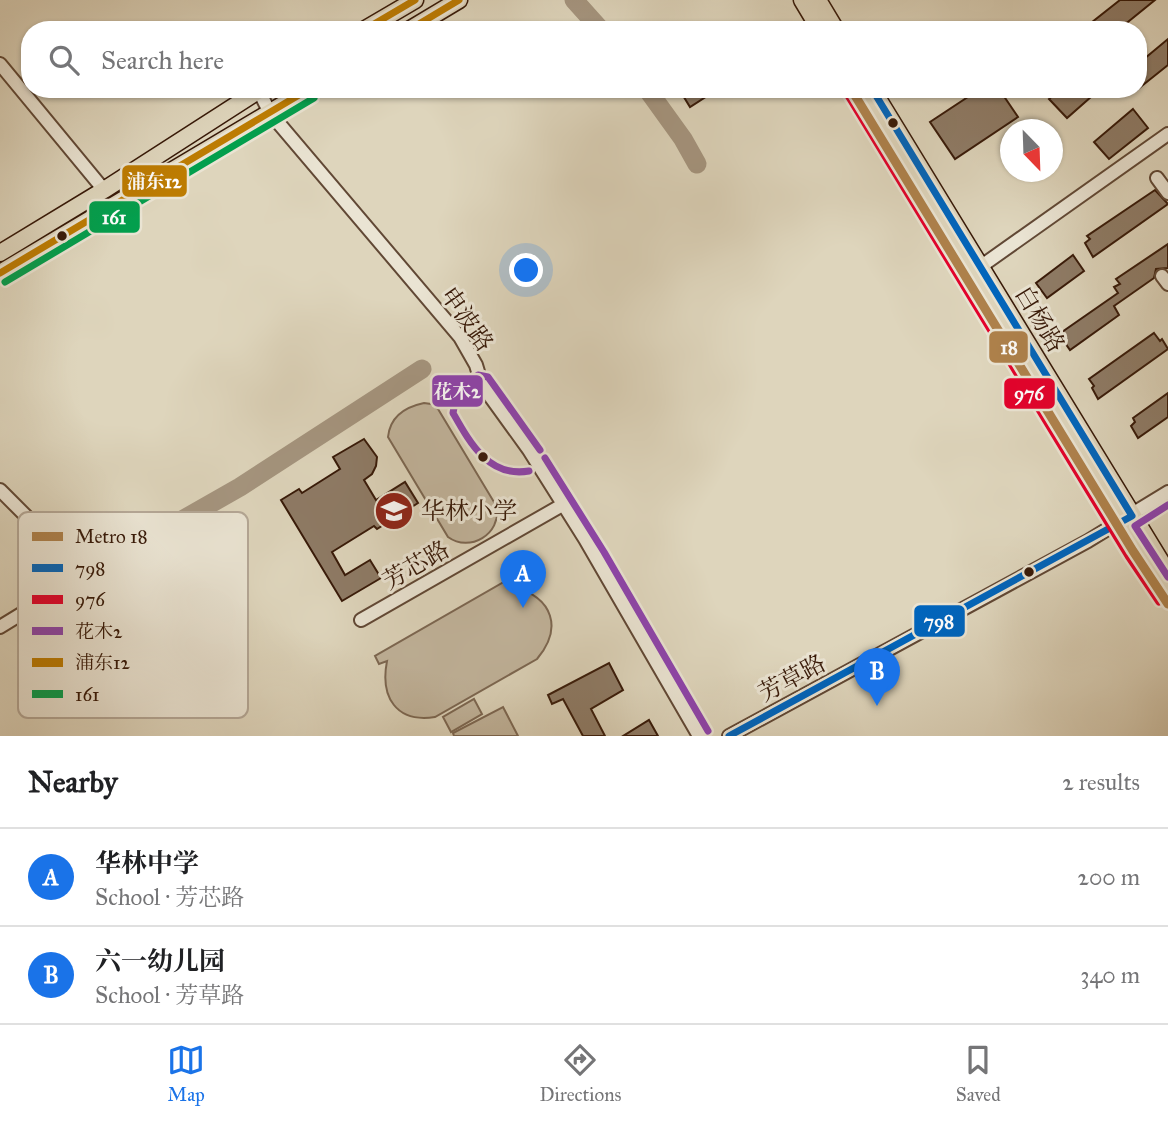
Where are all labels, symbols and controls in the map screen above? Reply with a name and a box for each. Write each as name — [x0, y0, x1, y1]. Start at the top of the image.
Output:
search box — [21, 21, 1147, 98]
icon: search — [45, 41, 83, 79]
text: Search here — [101, 44, 224, 76]
unlabelled marker — [886, 116, 900, 130]
north arrow — [1000, 119, 1063, 182]
line badge: 浦东12 — [121, 164, 188, 198]
text: 浦东12 — [127, 170, 182, 193]
line badge: 161 — [88, 200, 141, 234]
text: 161 — [102, 206, 127, 229]
unlabelled marker — [55, 229, 69, 243]
your location — [509, 253, 543, 287]
street label: 白杨路 — [1009, 280, 1071, 358]
street label: 申波路 — [434, 281, 500, 357]
line badge: 18 — [988, 330, 1029, 364]
text: 18 — [1000, 336, 1018, 359]
line badge: 花木2 — [431, 374, 484, 408]
line badge: 976 — [1003, 377, 1056, 410]
text: 花木2 — [433, 380, 481, 403]
text: 976 — [1014, 382, 1045, 406]
unlabelled marker — [476, 450, 490, 464]
school or university icon: 华林小学 — [373, 490, 415, 532]
place label: 华林小学 — [421, 496, 517, 526]
legend — [18, 512, 248, 718]
text: Metro 18 — [75, 525, 147, 548]
street label: 芳芯路 — [377, 534, 455, 596]
pin: A — [500, 550, 546, 608]
text: 798 — [75, 557, 105, 580]
unlabelled marker — [1022, 565, 1036, 579]
text: 976 — [75, 588, 106, 611]
line badge: 798 — [913, 604, 966, 638]
text: 798 — [924, 610, 954, 634]
text: 花木2 — [75, 620, 123, 643]
street label: 芳草路 — [753, 648, 831, 708]
pin: B — [854, 648, 900, 706]
text: 浦东12 — [75, 651, 131, 674]
text: 161 — [75, 683, 100, 706]
text: Nearby — [28, 764, 118, 800]
text: 2 results — [1062, 768, 1140, 796]
text: 华林中学 — [95, 847, 199, 879]
text: A — [43, 863, 59, 891]
text: 200 m — [1078, 863, 1140, 891]
text: School · 芳芯路 — [95, 883, 244, 911]
text: 六一幼儿园 — [95, 945, 225, 977]
text: B — [43, 961, 59, 989]
text: 340 m — [1080, 961, 1140, 989]
text: School · 芳草路 — [95, 981, 244, 1009]
tab: Map — [167, 1041, 205, 1106]
tab: Directions — [539, 1041, 621, 1106]
tab: Saved — [956, 1041, 1001, 1106]

